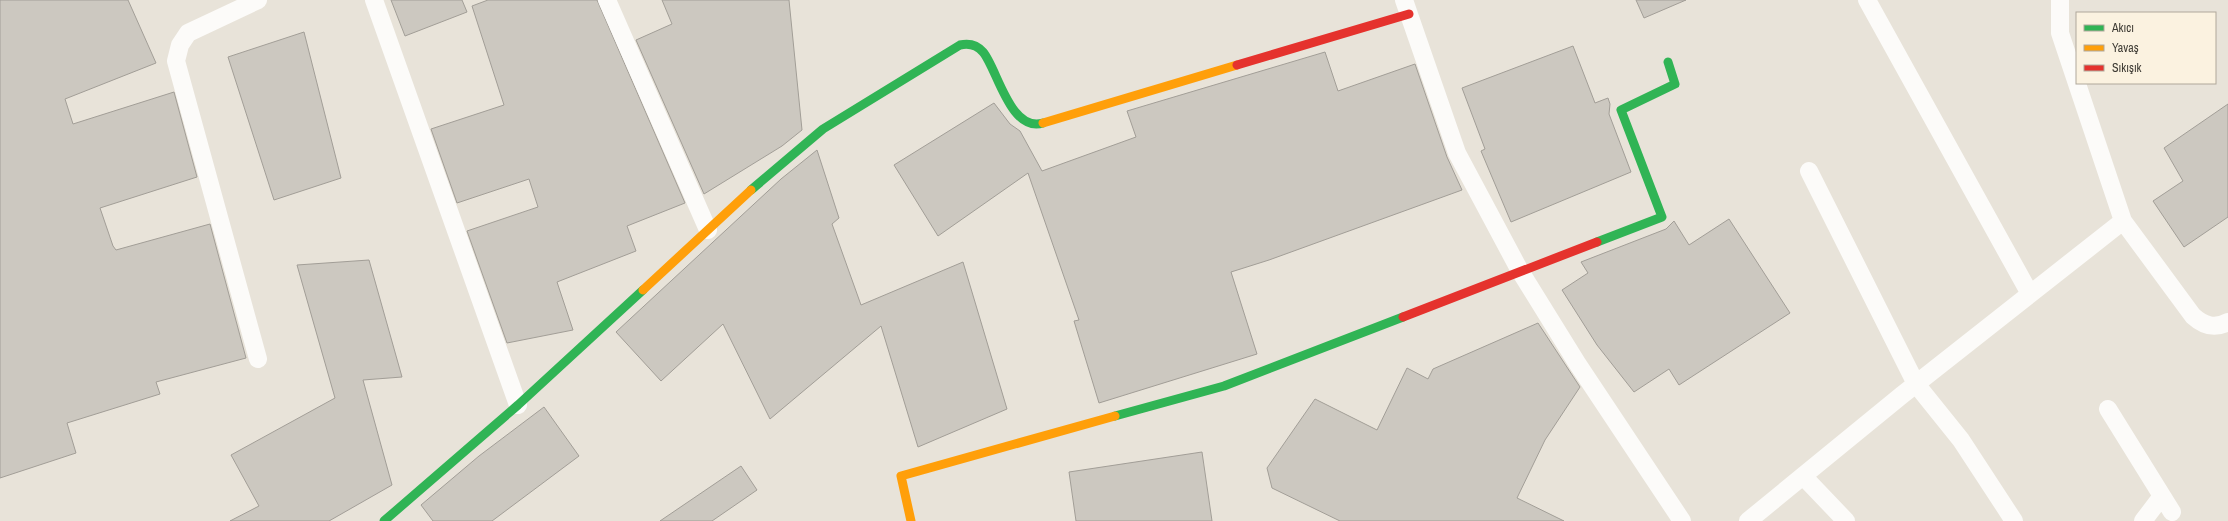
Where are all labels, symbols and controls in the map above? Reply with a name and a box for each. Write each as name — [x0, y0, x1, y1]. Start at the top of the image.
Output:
legend — [2076, 12, 2216, 84]
text: Akıcı — [2111, 20, 2134, 36]
text: Yavaş — [2112, 40, 2139, 56]
text: Sıkışık — [2112, 60, 2142, 76]

